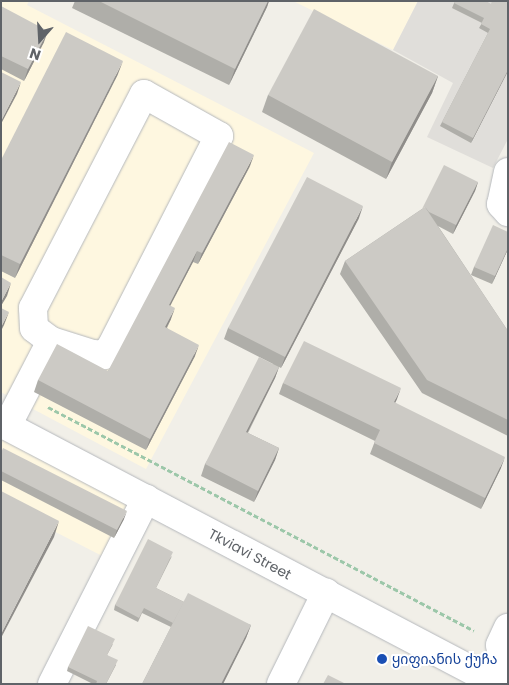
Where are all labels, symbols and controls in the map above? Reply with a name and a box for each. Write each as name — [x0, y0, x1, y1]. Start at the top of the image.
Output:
north arrow — [15, 15, 65, 65]
text: N — [27, 43, 43, 65]
street label: Tkviavi Street — [206, 525, 294, 583]
place label: ყიფიანის ქუჩა — [392, 651, 498, 667]
marker: ყიფიანის ქუჩა — [376, 653, 388, 665]

